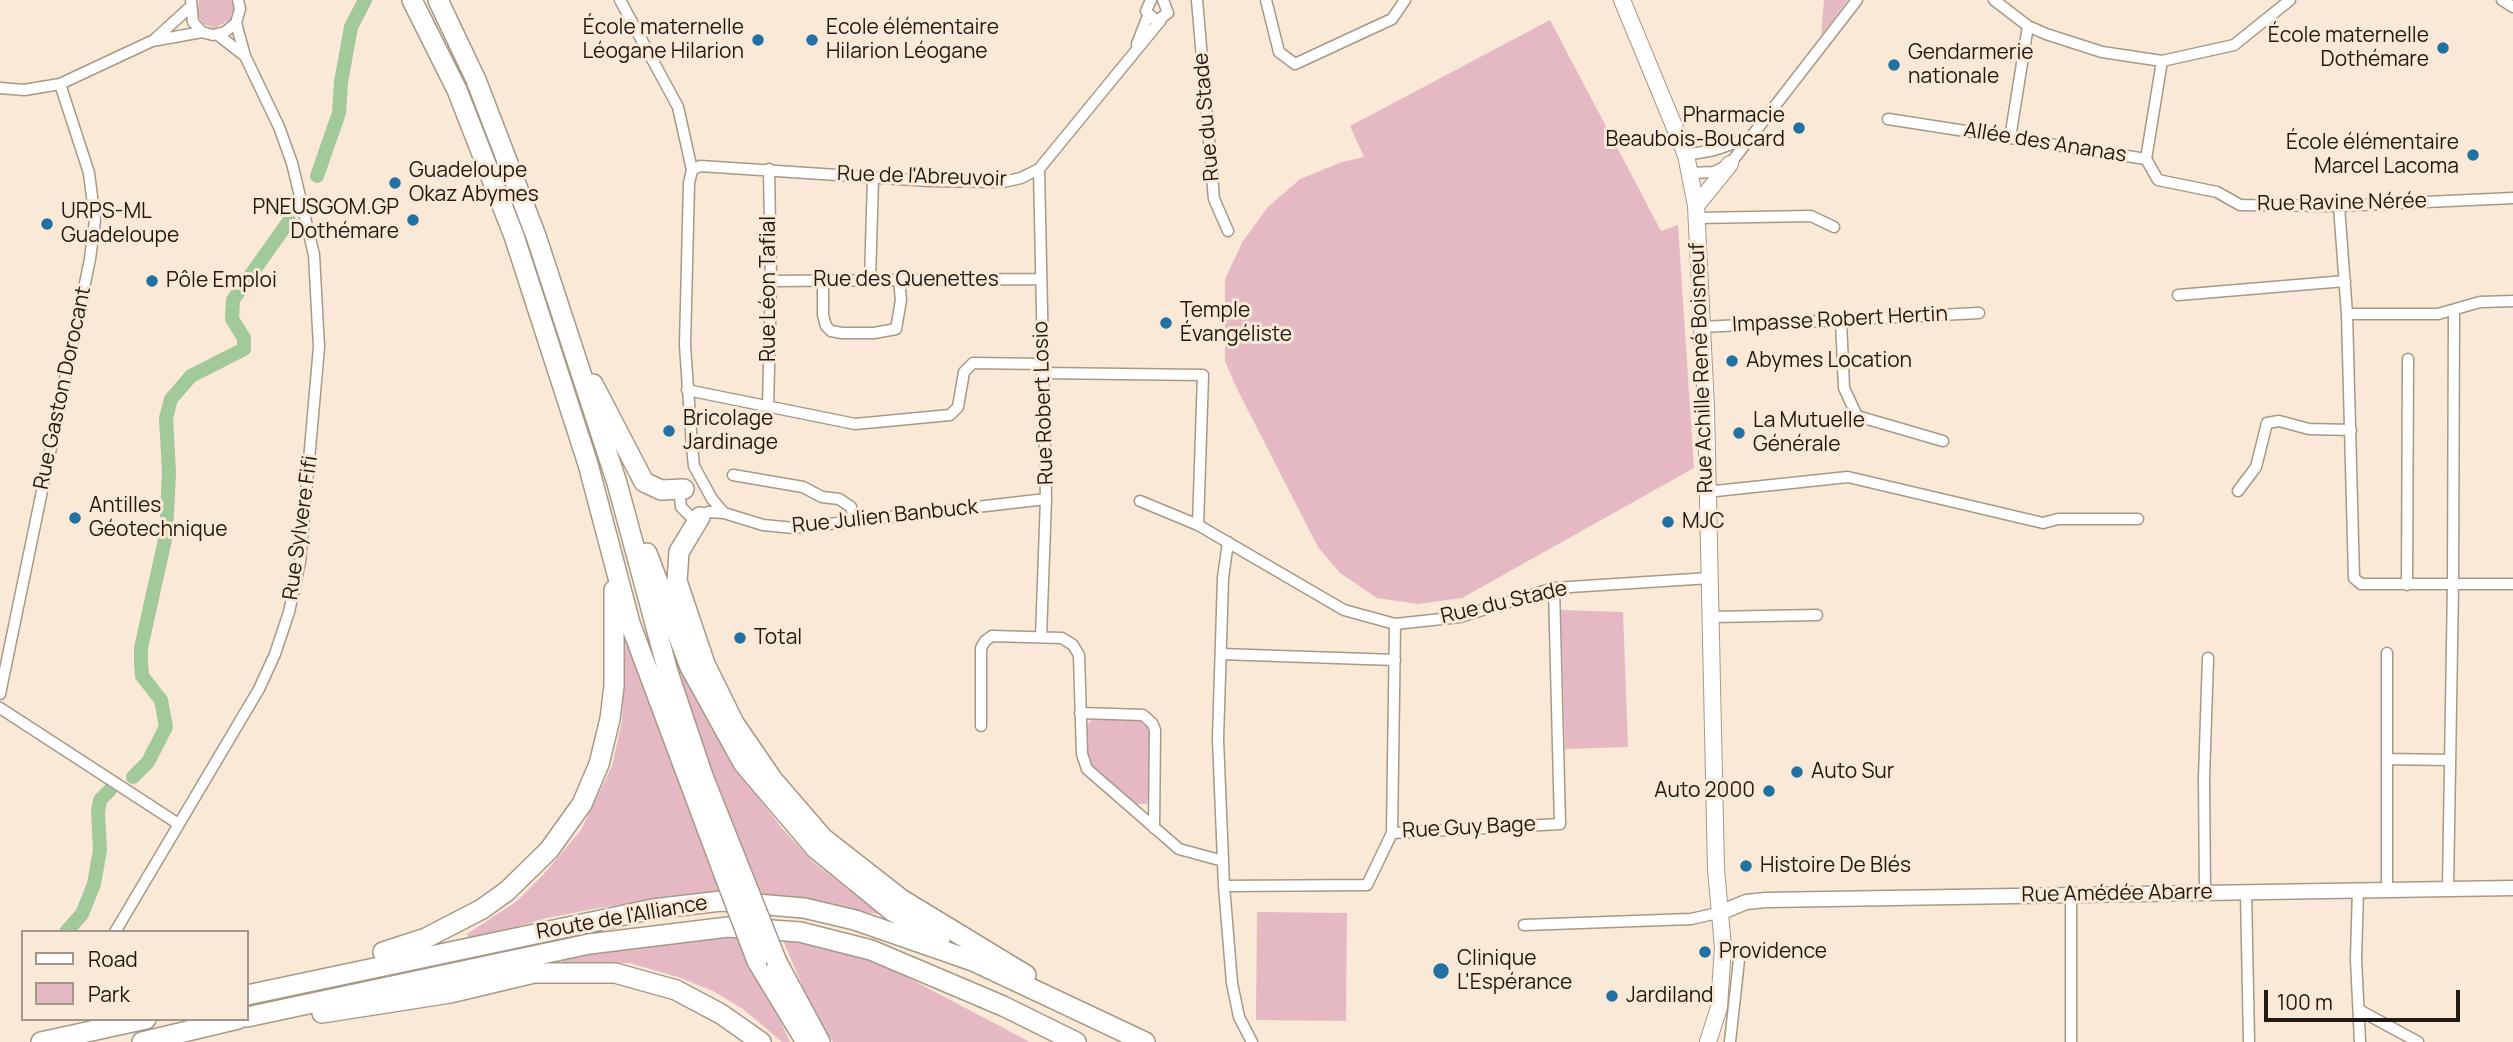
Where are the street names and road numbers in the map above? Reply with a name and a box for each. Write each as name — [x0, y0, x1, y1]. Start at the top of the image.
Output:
street label: Rue du Stade — [1189, 52, 1225, 182]
street label: Allée des Ananas — [1962, 118, 2128, 168]
street label: Rue de l'Abreuvoir — [836, 161, 1008, 193]
street label: Rue Ravine Nérée — [2257, 189, 2427, 217]
street label: Rue Léon Tafial — [756, 216, 782, 362]
street label: Rue Achille René Boisneuf — [1685, 242, 1719, 494]
street label: Rue des Quenettes — [813, 267, 999, 293]
street label: Rue Gaston Dorocant — [29, 284, 97, 492]
street label: Impasse Robert Hertin — [1732, 302, 1948, 338]
street label: Rue Robert Losio — [1029, 321, 1059, 485]
street label: Rue Sylvere Fifi — [278, 454, 324, 602]
street label: Rue Julien Banbuck — [791, 495, 979, 539]
street label: Rue du Stade — [1438, 576, 1570, 630]
street label: Rue Guy Bage — [1401, 812, 1537, 844]
street label: Rue Amédée Abarre — [2021, 880, 2213, 908]
street label: Route de l'Alliance — [534, 891, 710, 945]

